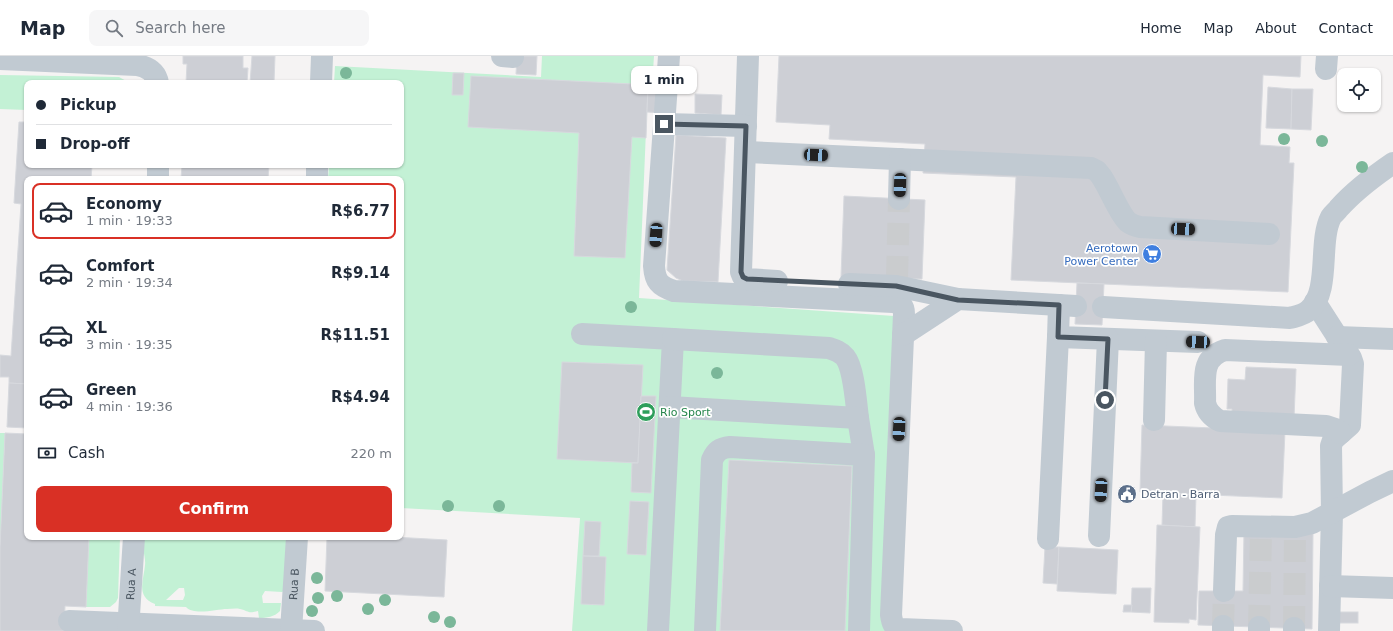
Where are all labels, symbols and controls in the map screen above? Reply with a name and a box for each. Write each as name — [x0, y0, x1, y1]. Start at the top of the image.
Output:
search box — [89, 10, 369, 46]
text: Map — [20, 17, 65, 39]
icon: search — [103, 17, 125, 39]
text: Search here — [135, 19, 225, 37]
text: Home — [1140, 20, 1182, 36]
text: Map — [1204, 20, 1233, 36]
text: About — [1255, 20, 1297, 36]
text: Contact — [1319, 20, 1373, 36]
callout: 1 min — [631, 66, 697, 94]
map controls — [1337, 68, 1381, 112]
button: locate — [1337, 68, 1381, 112]
text: 1 min — [644, 72, 684, 87]
text: Pickup — [60, 96, 116, 114]
route end — [655, 115, 673, 133]
text: Drop-off — [60, 135, 130, 153]
car — [804, 148, 828, 162]
car — [894, 173, 906, 197]
icon: car — [38, 193, 74, 229]
text: Economy — [86, 195, 162, 213]
text: R$6.77 — [331, 202, 390, 220]
text: 1 min · 19:33 — [86, 213, 173, 228]
car — [1171, 222, 1195, 236]
car — [649, 223, 663, 247]
place label: Aerotown Power Center — [1064, 242, 1138, 268]
supermarket icon: Aerotown Power Center — [1141, 243, 1163, 265]
icon: car — [38, 255, 74, 291]
text: Comfort — [86, 257, 154, 275]
text: R$9.14 — [331, 264, 390, 282]
text: 2 min · 19:34 — [86, 275, 173, 290]
icon: car — [38, 317, 74, 353]
text: XL — [86, 319, 107, 337]
text: R$11.51 — [321, 326, 390, 344]
car — [1186, 335, 1210, 349]
text: 3 min · 19:35 — [86, 337, 173, 352]
icon: car — [38, 379, 74, 415]
text: Green — [86, 381, 137, 399]
text: R$4.94 — [331, 388, 390, 406]
route start — [1096, 391, 1114, 409]
text: 4 min · 19:36 — [86, 399, 173, 414]
sports icon: Rio Sport — [635, 401, 657, 423]
place label: Rio Sport — [660, 406, 711, 419]
car — [892, 417, 906, 441]
icon: cash — [36, 442, 58, 464]
text: Cash — [68, 444, 105, 462]
text: 220 m — [350, 446, 392, 461]
car — [1094, 478, 1108, 502]
public building icon: Detran - Barra — [1116, 483, 1138, 505]
button: Confirm — [36, 486, 392, 532]
place label: Detran - Barra — [1141, 488, 1220, 501]
street label: Rua A — [124, 567, 139, 600]
street label: Rua B — [287, 568, 302, 600]

